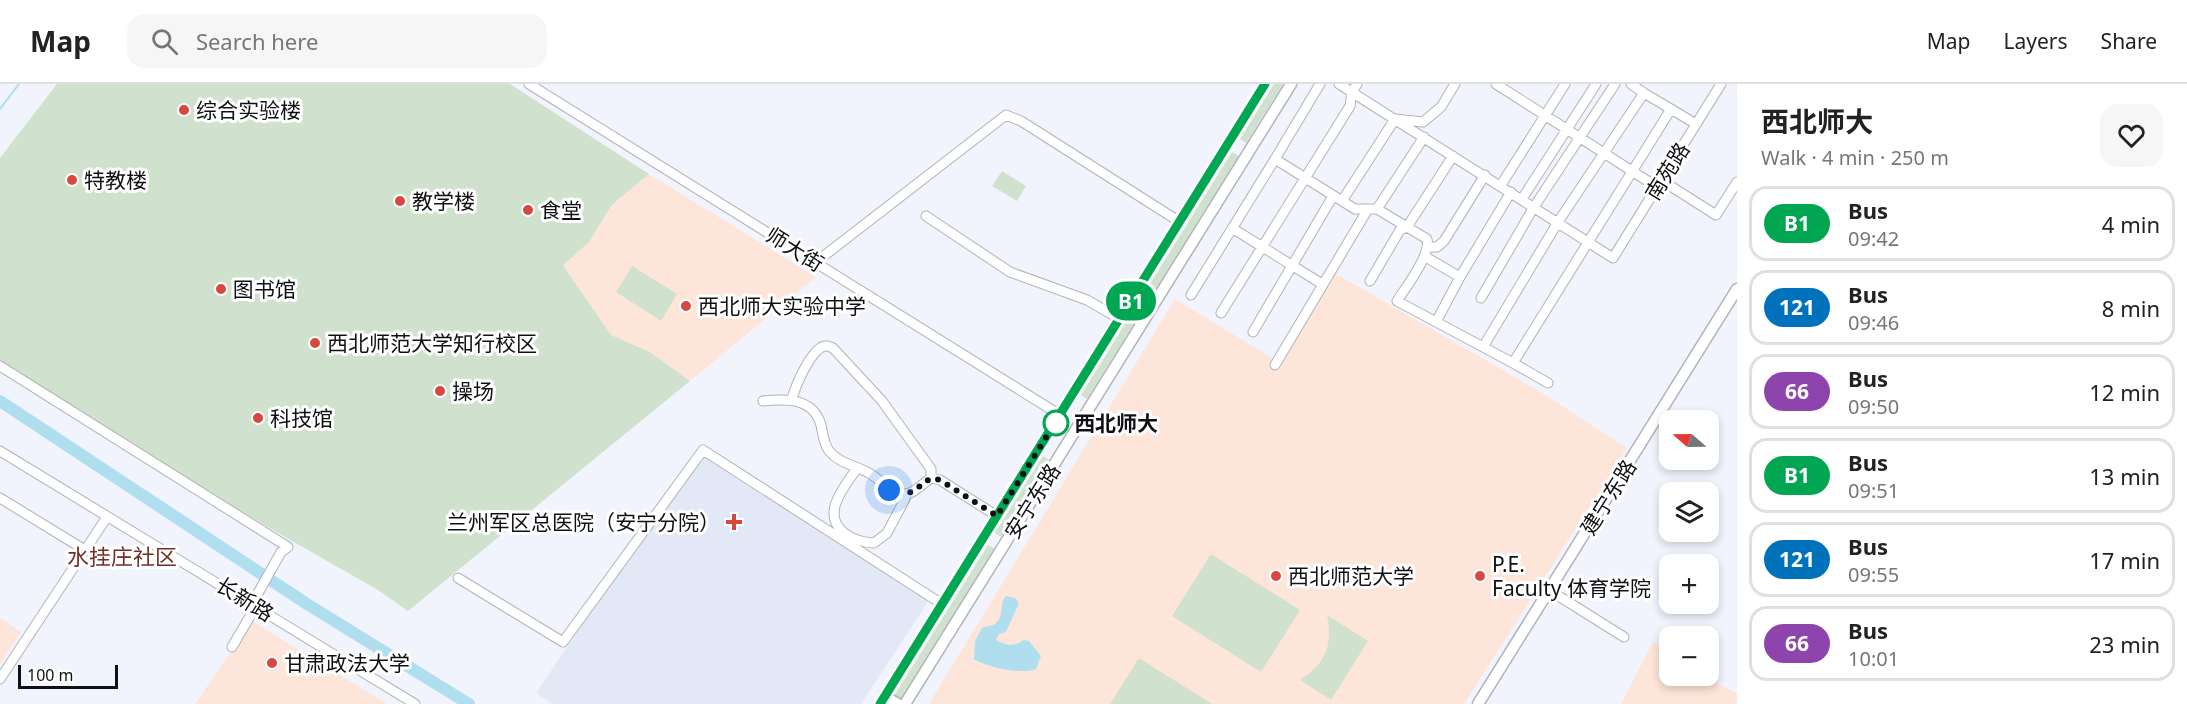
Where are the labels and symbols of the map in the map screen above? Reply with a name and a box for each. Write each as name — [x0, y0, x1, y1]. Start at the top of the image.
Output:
place label: 综合实验楼 — [196, 96, 301, 124]
marker: 综合实验楼 — [177, 103, 191, 117]
street label: 南苑路 — [1638, 137, 1696, 205]
place label: 特教楼 — [84, 166, 147, 194]
marker: 特教楼 — [65, 173, 79, 187]
place label: 教学楼 — [412, 187, 475, 215]
marker: 教学楼 — [393, 194, 407, 208]
place label: 食堂 — [540, 196, 582, 224]
marker: 食堂 — [521, 203, 535, 217]
street label: 师大街 — [761, 220, 829, 278]
place label: 图书馆 — [233, 275, 296, 303]
marker: 图书馆 — [214, 282, 228, 296]
line badge: B1 — [1104, 282, 1158, 320]
place label: 西北师大实验中学 — [698, 292, 866, 320]
marker: 西北师大实验中学 — [679, 299, 693, 313]
place label: 西北师范大学知行校区 — [327, 329, 537, 357]
marker: 西北师范大学知行校区 — [308, 336, 322, 350]
place label: 操场 — [452, 377, 494, 405]
marker: 操场 — [433, 384, 447, 398]
place label: 科技馆 — [270, 404, 333, 432]
place label: 西北师大 — [1074, 409, 1158, 437]
marker: 西北师大 — [1043, 410, 1069, 436]
north arrow — [1659, 410, 1719, 470]
marker: 科技馆 — [251, 411, 265, 425]
street label: 建宁东路 — [1574, 454, 1642, 540]
street label: 安宁东路 — [998, 458, 1066, 544]
your location — [874, 475, 904, 505]
place label: 兰州军区总医院（安宁分院） — [447, 508, 720, 536]
marker: 兰州军区总医院（安宁分院） — [725, 513, 743, 531]
district label: 水挂庄社区 — [67, 541, 177, 571]
place label: P.E. Faculty 体育学院 — [1492, 550, 1651, 602]
place label: 西北师范大学 — [1288, 562, 1414, 590]
marker: 西北师范大学 — [1269, 569, 1283, 583]
marker: P.E. Faculty 体育学院 — [1473, 569, 1487, 583]
street label: 长新路 — [211, 570, 279, 628]
place label: 甘肃政法大学 — [284, 649, 410, 677]
marker: 甘肃政法大学 — [265, 656, 279, 670]
scale bar — [18, 662, 118, 690]

